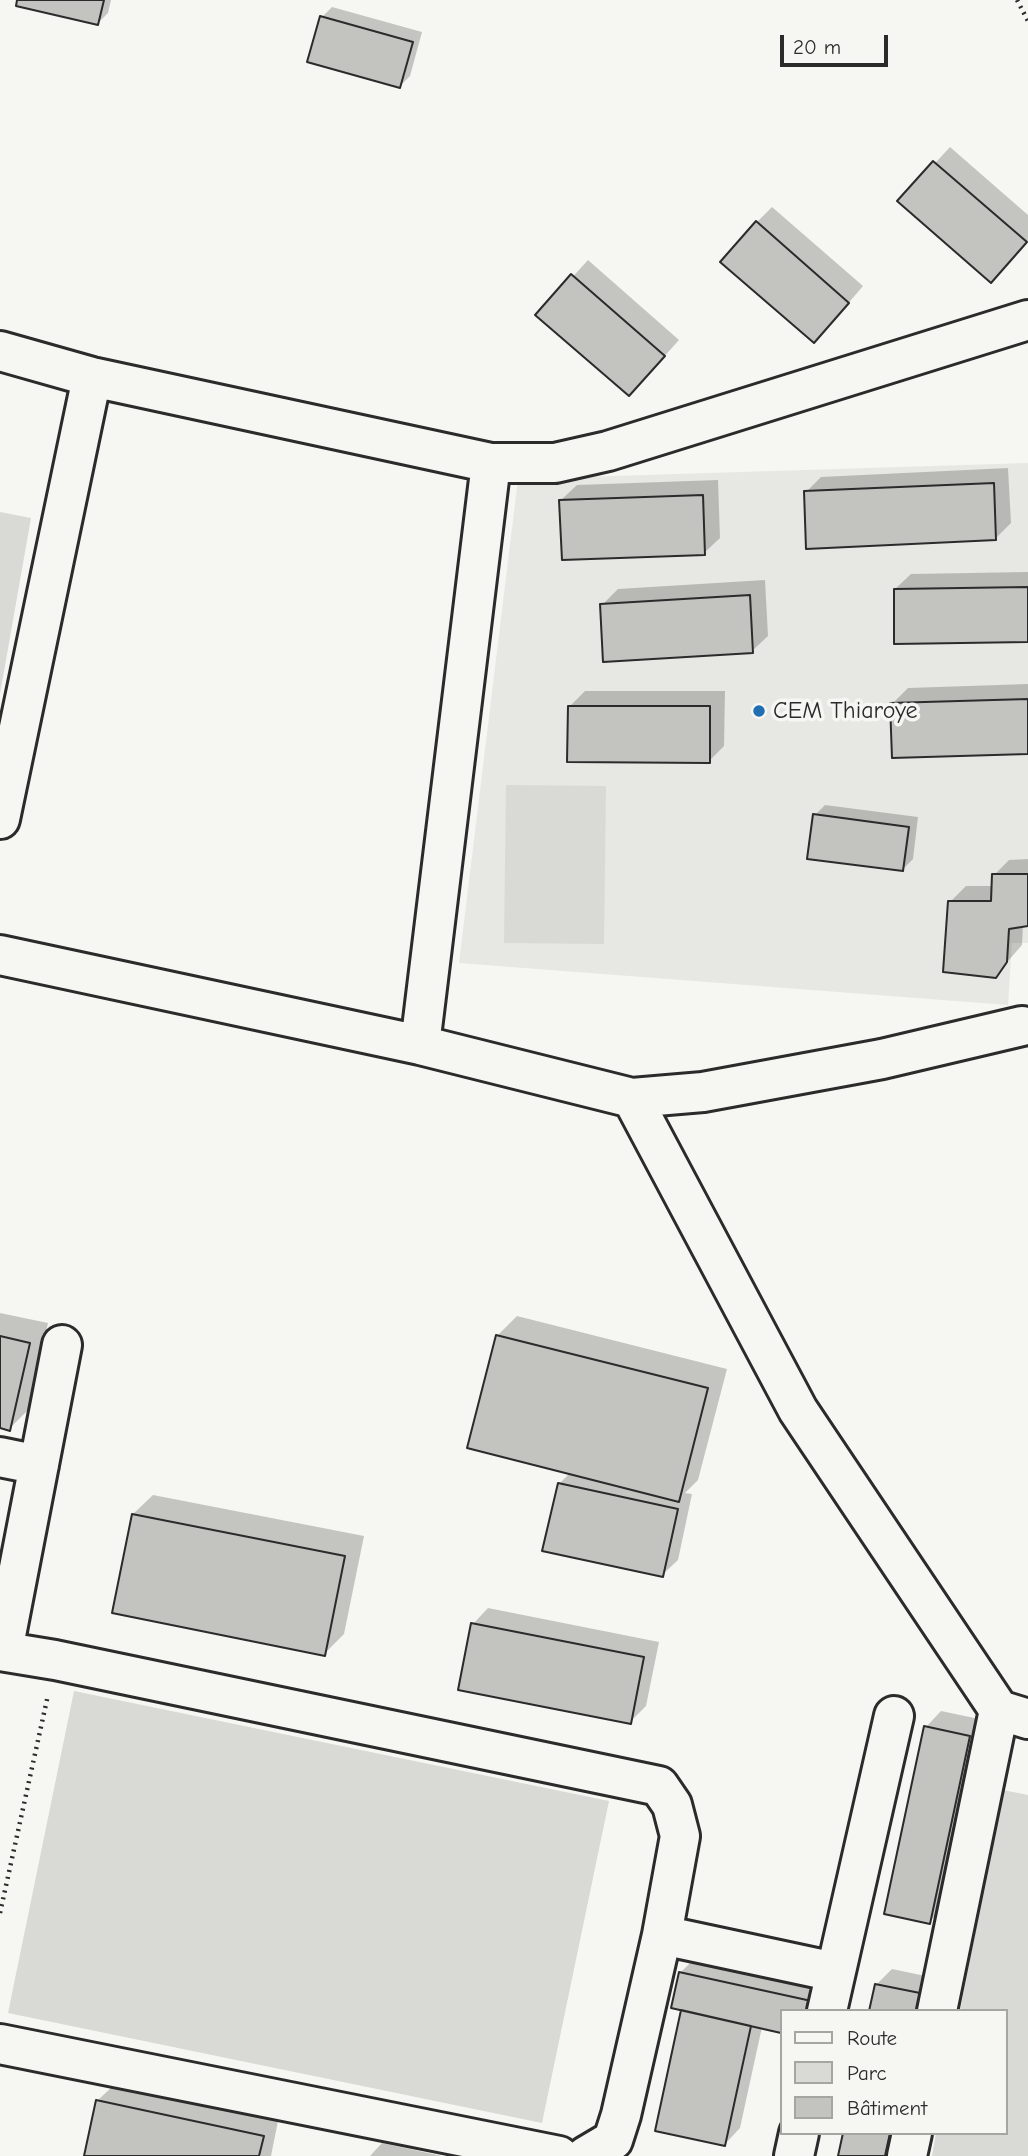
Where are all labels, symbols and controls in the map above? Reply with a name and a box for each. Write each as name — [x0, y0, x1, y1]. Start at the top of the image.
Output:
scale bar — [783, 21, 892, 65]
text: 20 m — [793, 35, 841, 59]
place label: CEM Thiaroye — [773, 697, 918, 725]
marker: CEM Thiaroye — [751, 703, 767, 719]
legend — [780, 2009, 1007, 2135]
text: Route — [847, 2026, 897, 2050]
text: Parc — [847, 2061, 887, 2085]
text: Bâtiment — [847, 2096, 927, 2120]

